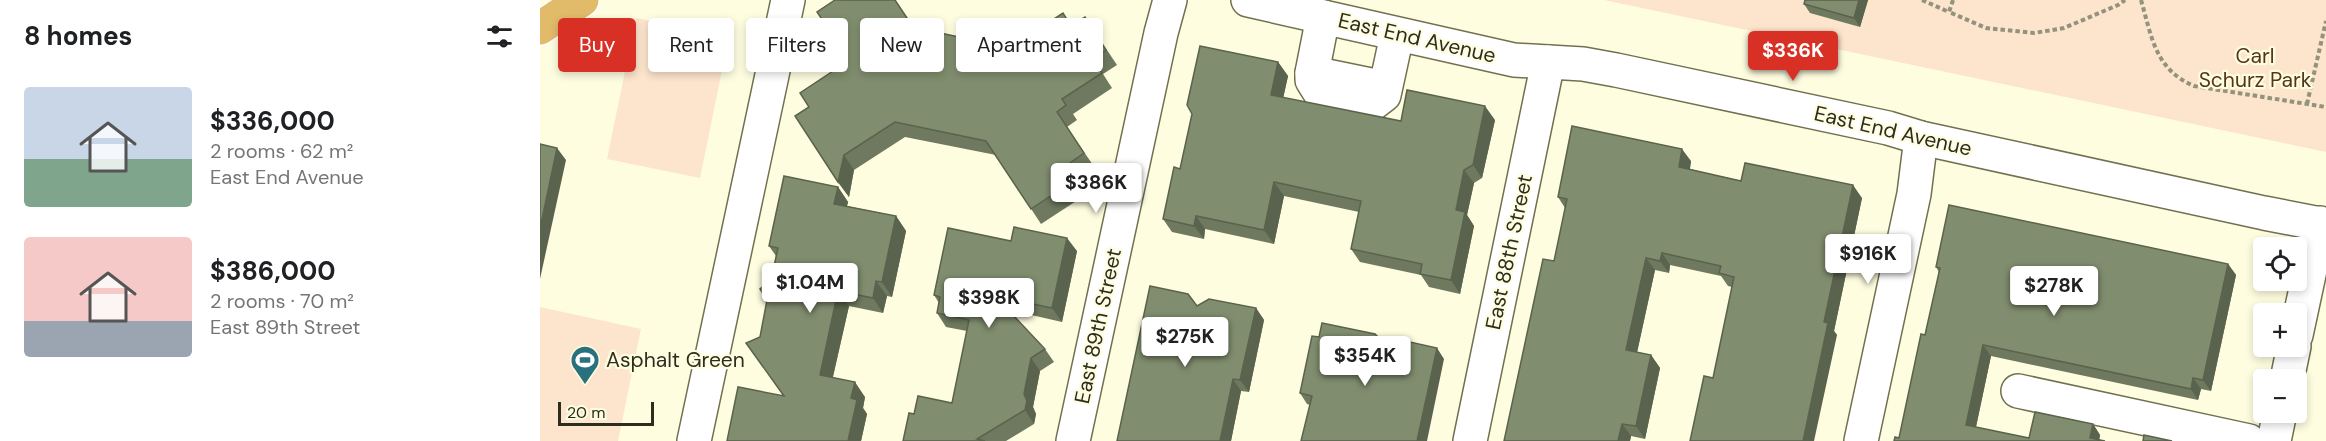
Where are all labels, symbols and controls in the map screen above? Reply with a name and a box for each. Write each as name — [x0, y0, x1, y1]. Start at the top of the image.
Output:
street label: East End Avenue — [1335, 6, 1499, 70]
chip: Buy — [558, 18, 636, 72]
chip: Rent — [648, 18, 734, 72]
chip: Filters — [746, 18, 848, 72]
chip: New — [860, 18, 944, 72]
chip: Apartment — [956, 18, 1103, 72]
text: 8 homes — [24, 19, 132, 53]
icon: filters — [483, 20, 516, 53]
pin: $336K — [1751, 31, 1835, 82]
text: $336K — [1762, 37, 1824, 63]
park label: Carl Schurz Park — [2199, 42, 2312, 94]
street label: East End Avenue — [1811, 99, 1975, 163]
text: $336,000 — [210, 104, 335, 138]
icon: home — [72, 111, 144, 183]
text: 2 rooms · 62 m² — [210, 138, 353, 164]
pin: $386K — [1054, 163, 1138, 214]
text: East End Avenue — [210, 164, 364, 190]
text: $386K — [1065, 169, 1127, 195]
street label: East 88th Street — [1479, 172, 1539, 332]
pin: $916K — [1826, 234, 1910, 285]
map controls — [2253, 237, 2307, 423]
button: locate — [2253, 237, 2307, 291]
text: $916K — [1839, 240, 1897, 266]
street label: East 89th Street — [1068, 246, 1128, 406]
text: $386,000 — [210, 254, 336, 288]
icon: home — [72, 261, 144, 333]
pin: $1.04M — [761, 263, 859, 314]
pin: $278K — [2012, 266, 2096, 317]
text: $1.04M — [776, 269, 844, 295]
text: $278K — [2024, 272, 2084, 298]
pin: $398K — [947, 278, 1031, 329]
text: $398K — [958, 284, 1020, 310]
text: 2 rooms · 70 m² — [210, 288, 354, 314]
button: + — [2253, 303, 2307, 357]
text: East 89th Street — [210, 314, 360, 340]
pin: $275K — [1143, 317, 1227, 368]
text: $275K — [1155, 323, 1215, 349]
pin: $354K — [1323, 336, 1407, 387]
text: $354K — [1334, 342, 1396, 368]
sports icon: Asphalt Green — [569, 344, 601, 386]
place label: Asphalt Green — [606, 346, 745, 374]
button: − — [2253, 369, 2307, 423]
scale bar — [558, 399, 654, 426]
text: 20 m — [567, 402, 606, 423]

